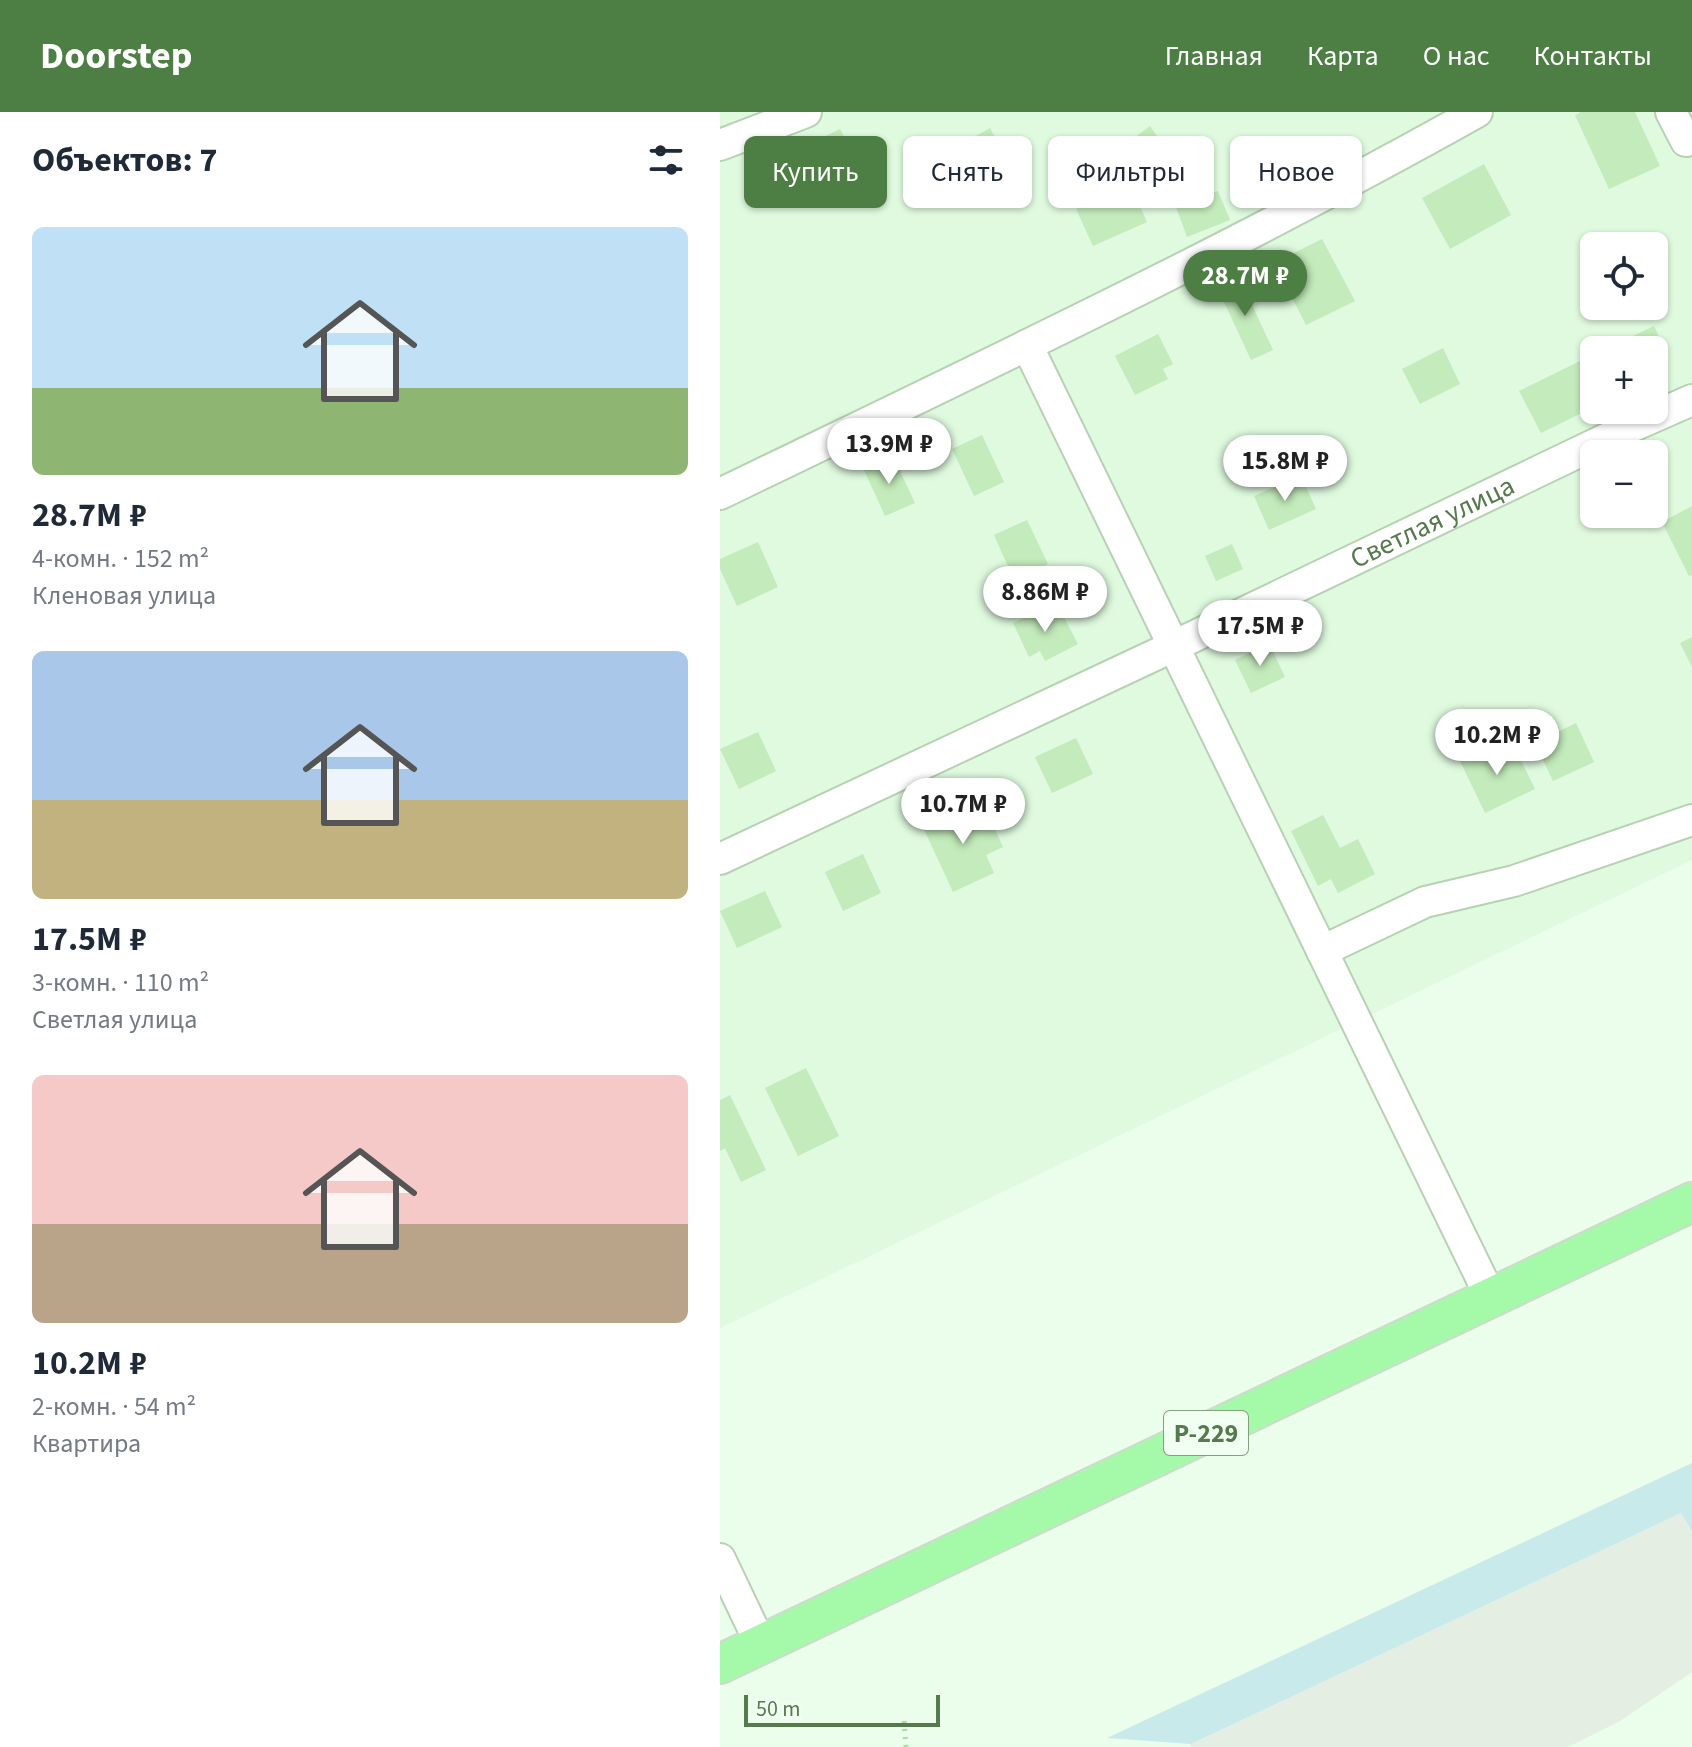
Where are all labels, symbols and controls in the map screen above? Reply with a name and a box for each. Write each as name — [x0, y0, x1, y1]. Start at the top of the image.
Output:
text: Doorstep — [40, 29, 193, 83]
text: Главная — [1165, 36, 1263, 76]
text: Карта — [1307, 36, 1379, 76]
text: О нас — [1423, 36, 1490, 76]
text: Контакты — [1534, 36, 1652, 76]
text: Объектов: 7 — [32, 136, 217, 185]
chip: Купить — [744, 136, 887, 208]
chip: Снять — [903, 136, 1032, 208]
chip: Фильтры — [1048, 136, 1214, 208]
chip: Новое — [1230, 136, 1362, 208]
icon: filters — [644, 138, 688, 182]
map controls — [1580, 232, 1668, 528]
button: locate — [1580, 232, 1668, 320]
pin: 28.7M ₽ — [1171, 250, 1319, 318]
text: 28.7M ₽ — [1201, 257, 1289, 294]
icon: home — [288, 279, 432, 423]
button: + — [1580, 336, 1668, 424]
pin: 13.9M ₽ — [815, 418, 963, 486]
text: 13.9M ₽ — [845, 425, 933, 462]
pin: 15.8M ₽ — [1211, 435, 1359, 503]
button: − — [1580, 440, 1668, 528]
text: 15.8M ₽ — [1241, 442, 1329, 479]
street label: Светлая улица — [1343, 466, 1521, 579]
text: 28.7M ₽ — [32, 491, 147, 540]
text: 4-комн. · 152 m² — [32, 540, 209, 577]
pin: 8.86M ₽ — [971, 566, 1119, 634]
text: 8.86M ₽ — [1001, 573, 1089, 610]
text: Кленовая улица — [32, 577, 216, 614]
pin: 17.5M ₽ — [1186, 600, 1334, 668]
text: 17.5M ₽ — [1216, 607, 1304, 644]
icon: home — [288, 703, 432, 847]
pin: 10.2M ₽ — [1423, 709, 1571, 777]
text: 10.2M ₽ — [1453, 716, 1541, 753]
pin: 10.7M ₽ — [889, 778, 1037, 846]
text: 10.7M ₽ — [919, 785, 1007, 822]
text: 17.5M ₽ — [32, 915, 147, 964]
text: 3-комн. · 110 m² — [32, 964, 209, 1001]
text: Светлая улица — [32, 1001, 197, 1038]
icon: home — [288, 1127, 432, 1271]
text: 10.2M ₽ — [32, 1339, 147, 1388]
text: 2-комн. · 54 m² — [32, 1388, 196, 1425]
road number: Р-229 — [1164, 1411, 1248, 1455]
text: Квартира — [32, 1425, 141, 1462]
scale bar — [744, 1691, 940, 1727]
text: 50 m — [756, 1693, 801, 1725]

